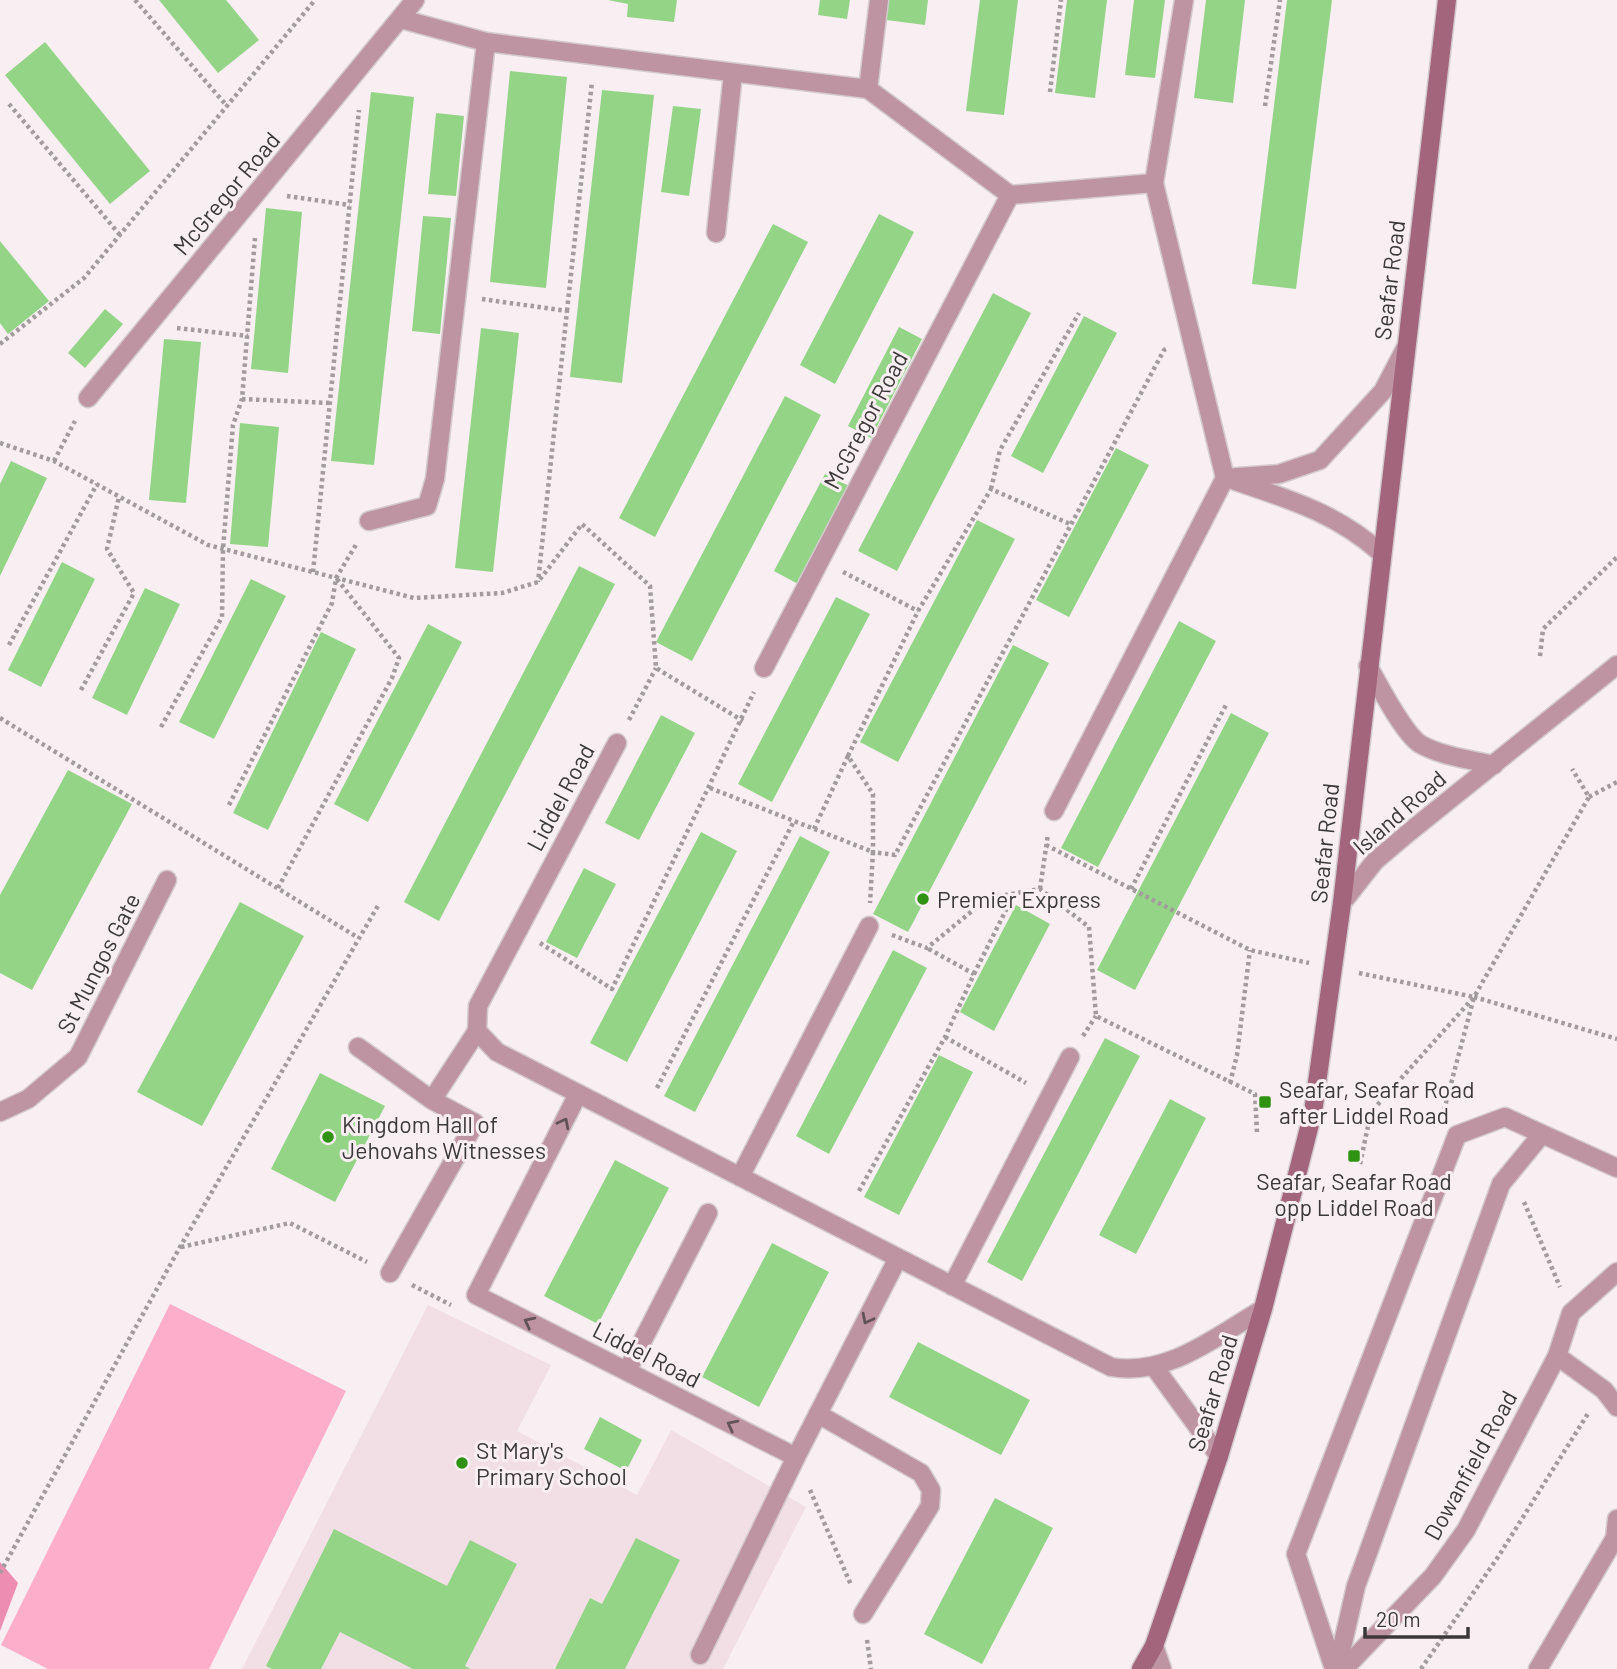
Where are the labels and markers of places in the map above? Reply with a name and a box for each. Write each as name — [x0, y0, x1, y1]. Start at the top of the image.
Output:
place label: Premier Express — [937, 885, 1101, 913]
marker: Premier Express — [915, 891, 931, 907]
place label: Seafar, Seafar Road after Liddel Road — [1279, 1075, 1475, 1129]
marker: Seafar, Seafar Road after Liddel Road — [1257, 1094, 1273, 1110]
place label: Kingdom Hall of Jehovahs Witnesses — [342, 1110, 546, 1164]
marker: Kingdom Hall of Jehovahs Witnesses — [320, 1129, 336, 1145]
marker: Seafar, Seafar Road opp Liddel Road — [1346, 1148, 1362, 1164]
place label: Seafar, Seafar Road opp Liddel Road — [1256, 1167, 1452, 1221]
place label: St Mary's Primary School — [476, 1436, 627, 1490]
marker: St Mary's Primary School — [454, 1455, 470, 1471]

